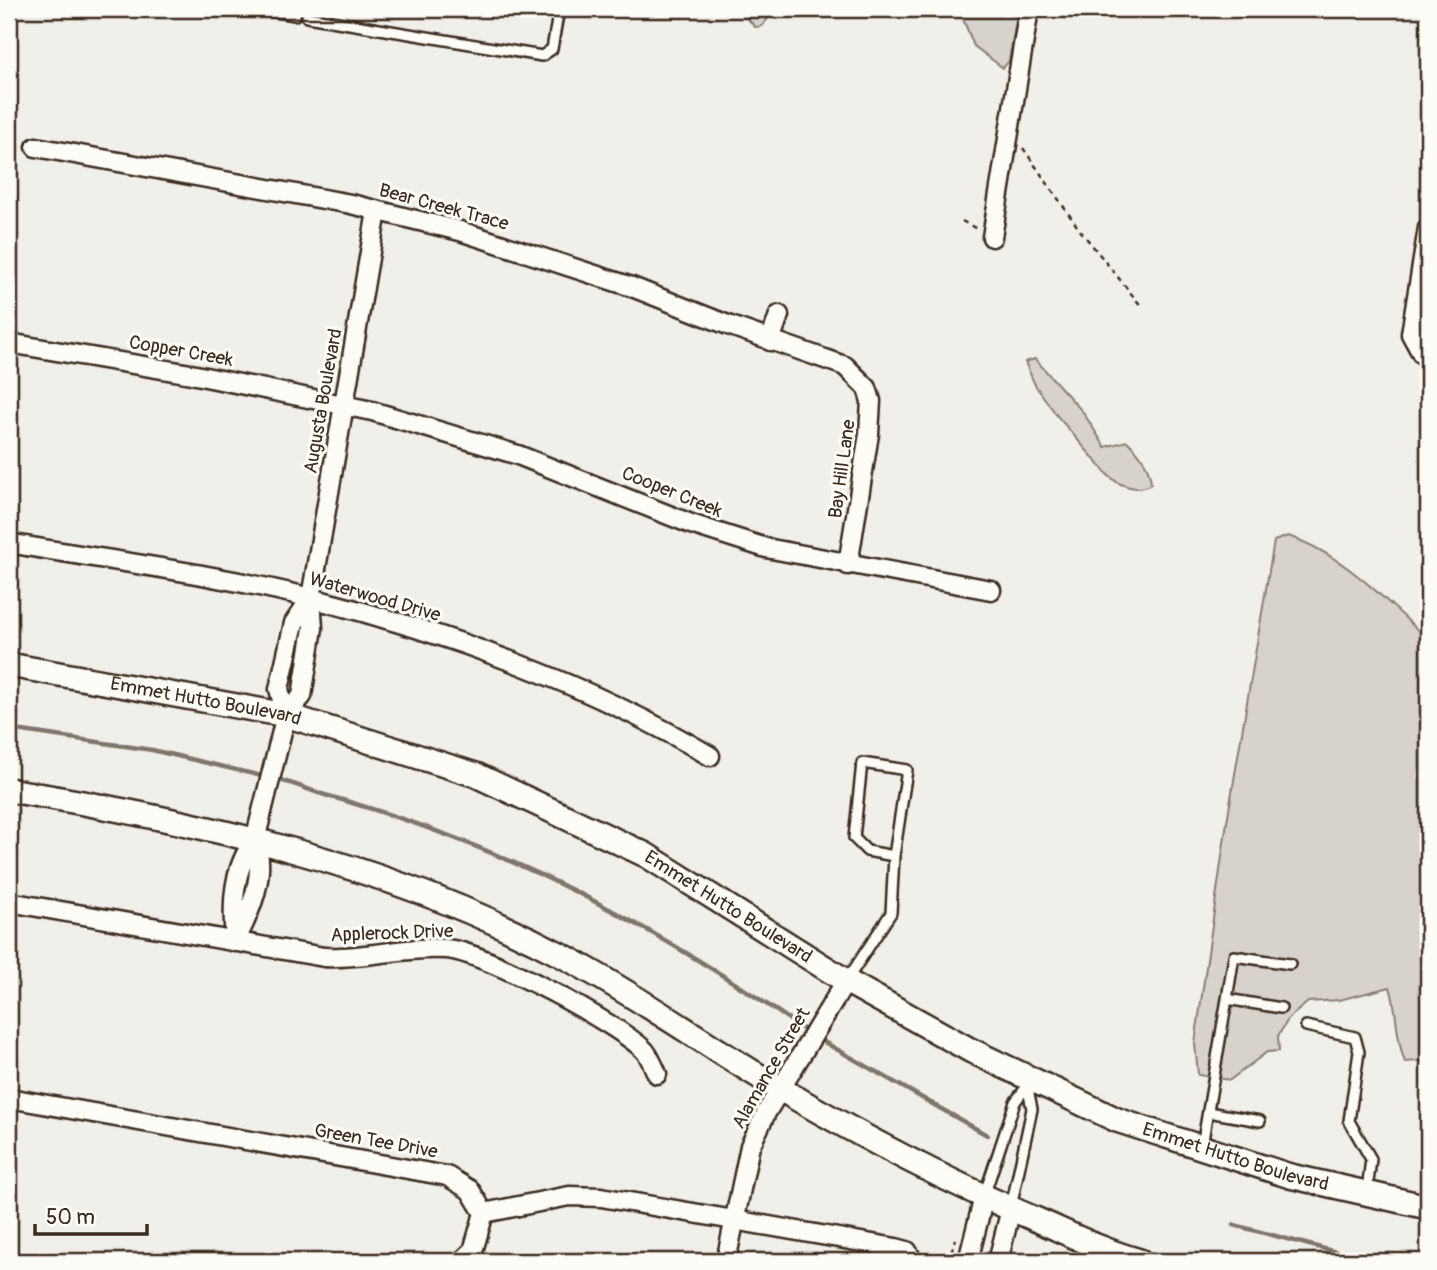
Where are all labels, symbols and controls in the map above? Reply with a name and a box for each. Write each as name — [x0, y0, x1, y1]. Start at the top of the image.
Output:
street label: Bear Creek Trace — [376, 178, 512, 236]
street label: Augusta Boulevard — [298, 327, 348, 475]
street label: Copper Creek — [127, 330, 235, 372]
street label: Bay Hill Lane — [823, 417, 861, 520]
street label: Cooper Creek — [618, 461, 726, 523]
street label: Waterwood Drive — [307, 567, 444, 627]
street label: Emmet Hutto Boulevard — [108, 672, 304, 731]
street label: Emmet Hutto Boulevard — [640, 845, 817, 969]
street label: Applerock Drive — [330, 919, 455, 947]
street label: Alamance Street — [727, 1003, 816, 1133]
street label: Emmet Hutto Boulevard — [1139, 1117, 1331, 1196]
street label: Green Tee Drive — [312, 1118, 440, 1164]
scale bar — [35, 1193, 147, 1237]
text: 50 m — [46, 1204, 95, 1231]

